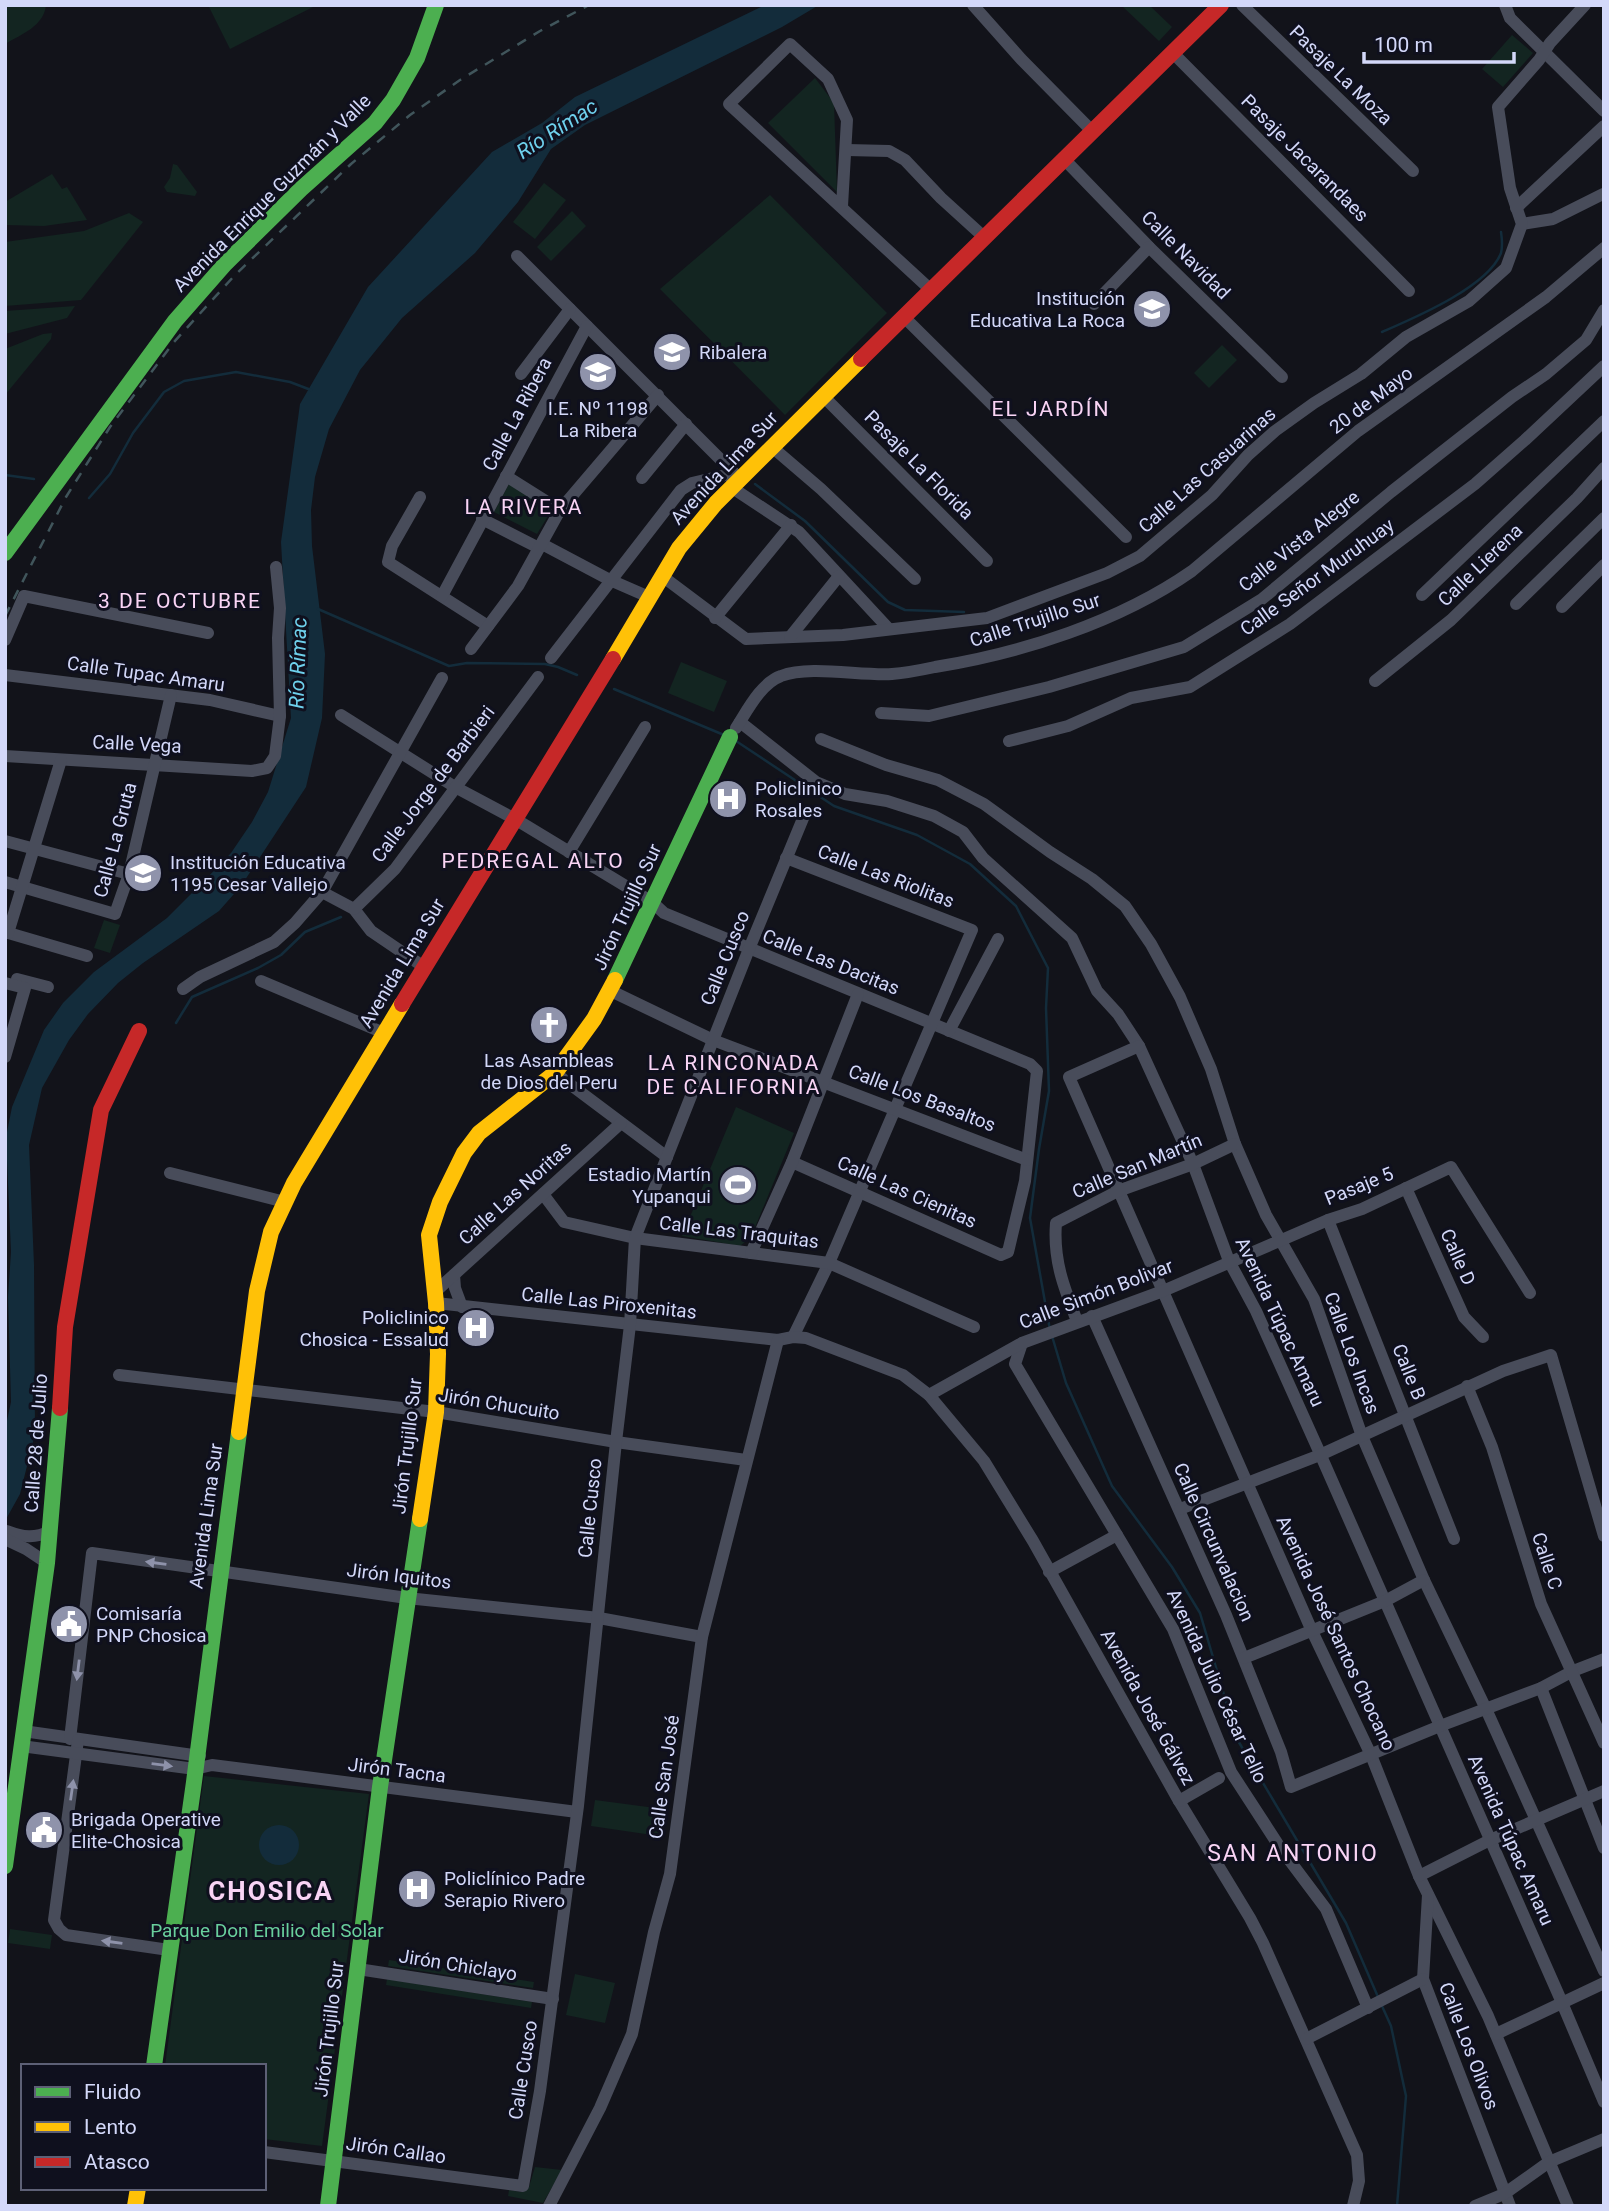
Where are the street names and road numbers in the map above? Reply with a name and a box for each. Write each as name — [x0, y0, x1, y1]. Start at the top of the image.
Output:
street label: Pasaje La Moza — [1285, 20, 1397, 130]
street label: Avenida Enrique Guzmán y Valle — [168, 89, 376, 297]
street label: Pasaje Jacarandaes — [1237, 90, 1373, 226]
street label: Calle Navidad — [1137, 206, 1235, 304]
street label: Calle La Ribera — [477, 353, 557, 475]
street label: 20 de Mayo — [1325, 361, 1417, 439]
street label: Calle Las Casuarinas — [1134, 402, 1280, 538]
street label: Avenida Lima Sur — [666, 406, 783, 530]
street label: Pasaje La Florida — [860, 406, 978, 524]
street label: Calle Vista Alegre — [1234, 485, 1364, 597]
street label: Calle Señor Muruhuay — [1236, 513, 1398, 641]
street label: Calle Lierena — [1433, 519, 1527, 611]
street label: Calle Trujillo Sur — [967, 588, 1104, 652]
street label: Calle Tupac Amaru — [66, 652, 226, 696]
street label: Calle Jorge de Barbieri — [367, 701, 499, 867]
street label: Calle Vega — [92, 730, 182, 758]
street label: Calle La Gruta — [89, 780, 141, 900]
street label: Calle Las Riolitas — [814, 839, 958, 913]
street label: Jirón Trujillo Sur — [588, 840, 667, 974]
street label: Avenida Lima Sur — [354, 894, 450, 1032]
street label: Calle Cusco — [696, 907, 754, 1009]
street label: Calle Las Dacitas — [759, 924, 903, 1000]
street label: Calle Los Basaltos — [845, 1059, 999, 1137]
street label: Calle San Martín — [1069, 1128, 1205, 1204]
street label: Calle Las Noritas — [454, 1136, 576, 1250]
street label: Calle Las Cienitas — [834, 1151, 980, 1233]
street label: Pasaje 5 — [1321, 1162, 1397, 1210]
street label: Calle Las Traquitas — [658, 1211, 820, 1253]
street label: Calle D — [1435, 1225, 1481, 1289]
street label: Avenida Túpac Amaru — [1231, 1234, 1329, 1410]
street label: Calle Simón Bolivar — [1016, 1254, 1177, 1334]
street label: Calle Las Piroxenitas — [520, 1282, 698, 1324]
street label: Calle Los Incas — [1319, 1289, 1385, 1417]
street label: Calle B — [1387, 1341, 1431, 1403]
street label: Calle 28 de Julio — [20, 1373, 52, 1513]
street label: Jirón Trujillo Sur — [387, 1376, 427, 1515]
street label: Jirón Chucuito — [437, 1383, 561, 1425]
street label: Avenida Lima Sur — [184, 1441, 228, 1590]
street label: Calle Cusco — [573, 1457, 607, 1559]
street label: Calle Circunvalacion — [1169, 1459, 1259, 1625]
street label: Avenida José Santos Chocano — [1271, 1512, 1401, 1754]
street label: Calle C — [1527, 1529, 1567, 1593]
street label: Jirón Iquitos — [345, 1558, 453, 1594]
street label: Avenida Julio César Tello — [1162, 1585, 1272, 1787]
street label: Avenida José Gálvez — [1096, 1625, 1200, 1789]
street label: Calle San José — [644, 1714, 684, 1840]
street label: Avenida Túpac Amaru — [1463, 1751, 1559, 1929]
street label: Jirón Tacna — [347, 1753, 447, 1787]
street label: Jirón Chiclayo — [397, 1944, 519, 1986]
street label: Jirón Trujillo Sur — [309, 1959, 349, 2098]
street label: Calle Los Olivos — [1434, 1979, 1504, 2113]
street label: Calle Cusco — [504, 2019, 542, 2121]
street label: Jirón Callao — [345, 2132, 447, 2168]

